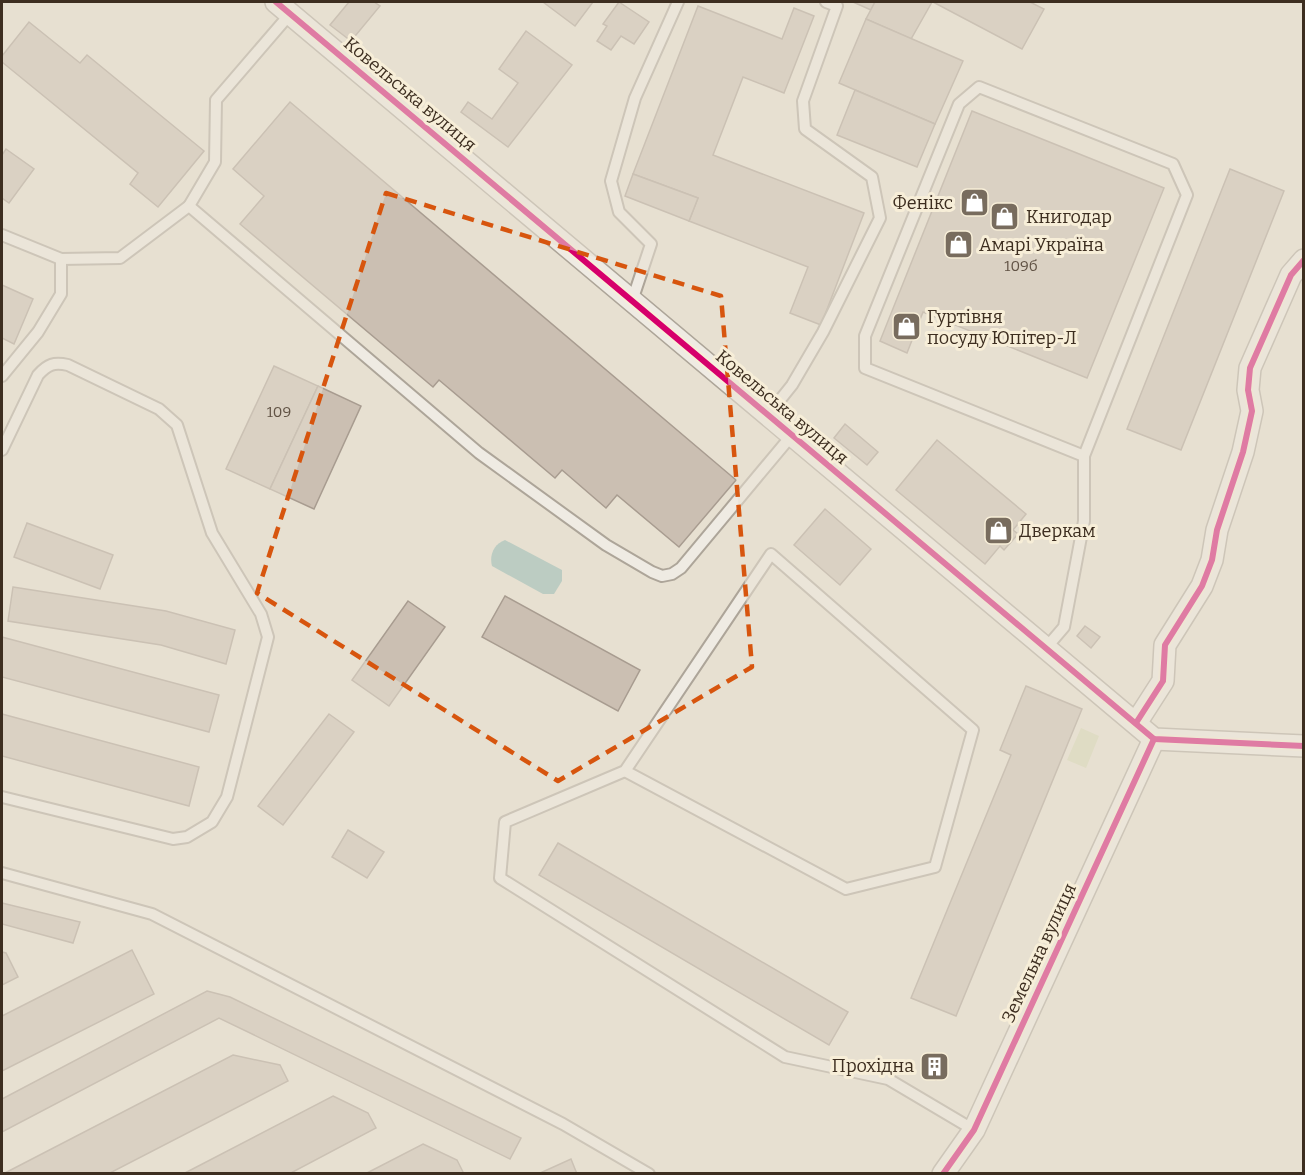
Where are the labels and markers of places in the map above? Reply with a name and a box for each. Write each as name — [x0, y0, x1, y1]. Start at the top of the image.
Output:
shop icon: Фенікс — [958, 187, 990, 219]
place label: Фенікс — [892, 192, 953, 214]
shop icon: Книгодар — [989, 201, 1021, 233]
place label: Книгодар — [1026, 206, 1112, 228]
shop icon: Амарі Україна — [942, 229, 974, 261]
place label: Амарі Україна — [979, 234, 1104, 256]
place label: Гуртівня посуду Юпітер-Л — [927, 306, 1077, 349]
shop icon: Гуртівня посуду Юпітер-Л — [890, 311, 922, 343]
shop icon: Дверкам — [982, 515, 1014, 547]
place label: Дверкам — [1019, 520, 1096, 542]
building icon: Прохідна — [919, 1050, 951, 1082]
place label: Прохідна — [832, 1055, 914, 1077]

